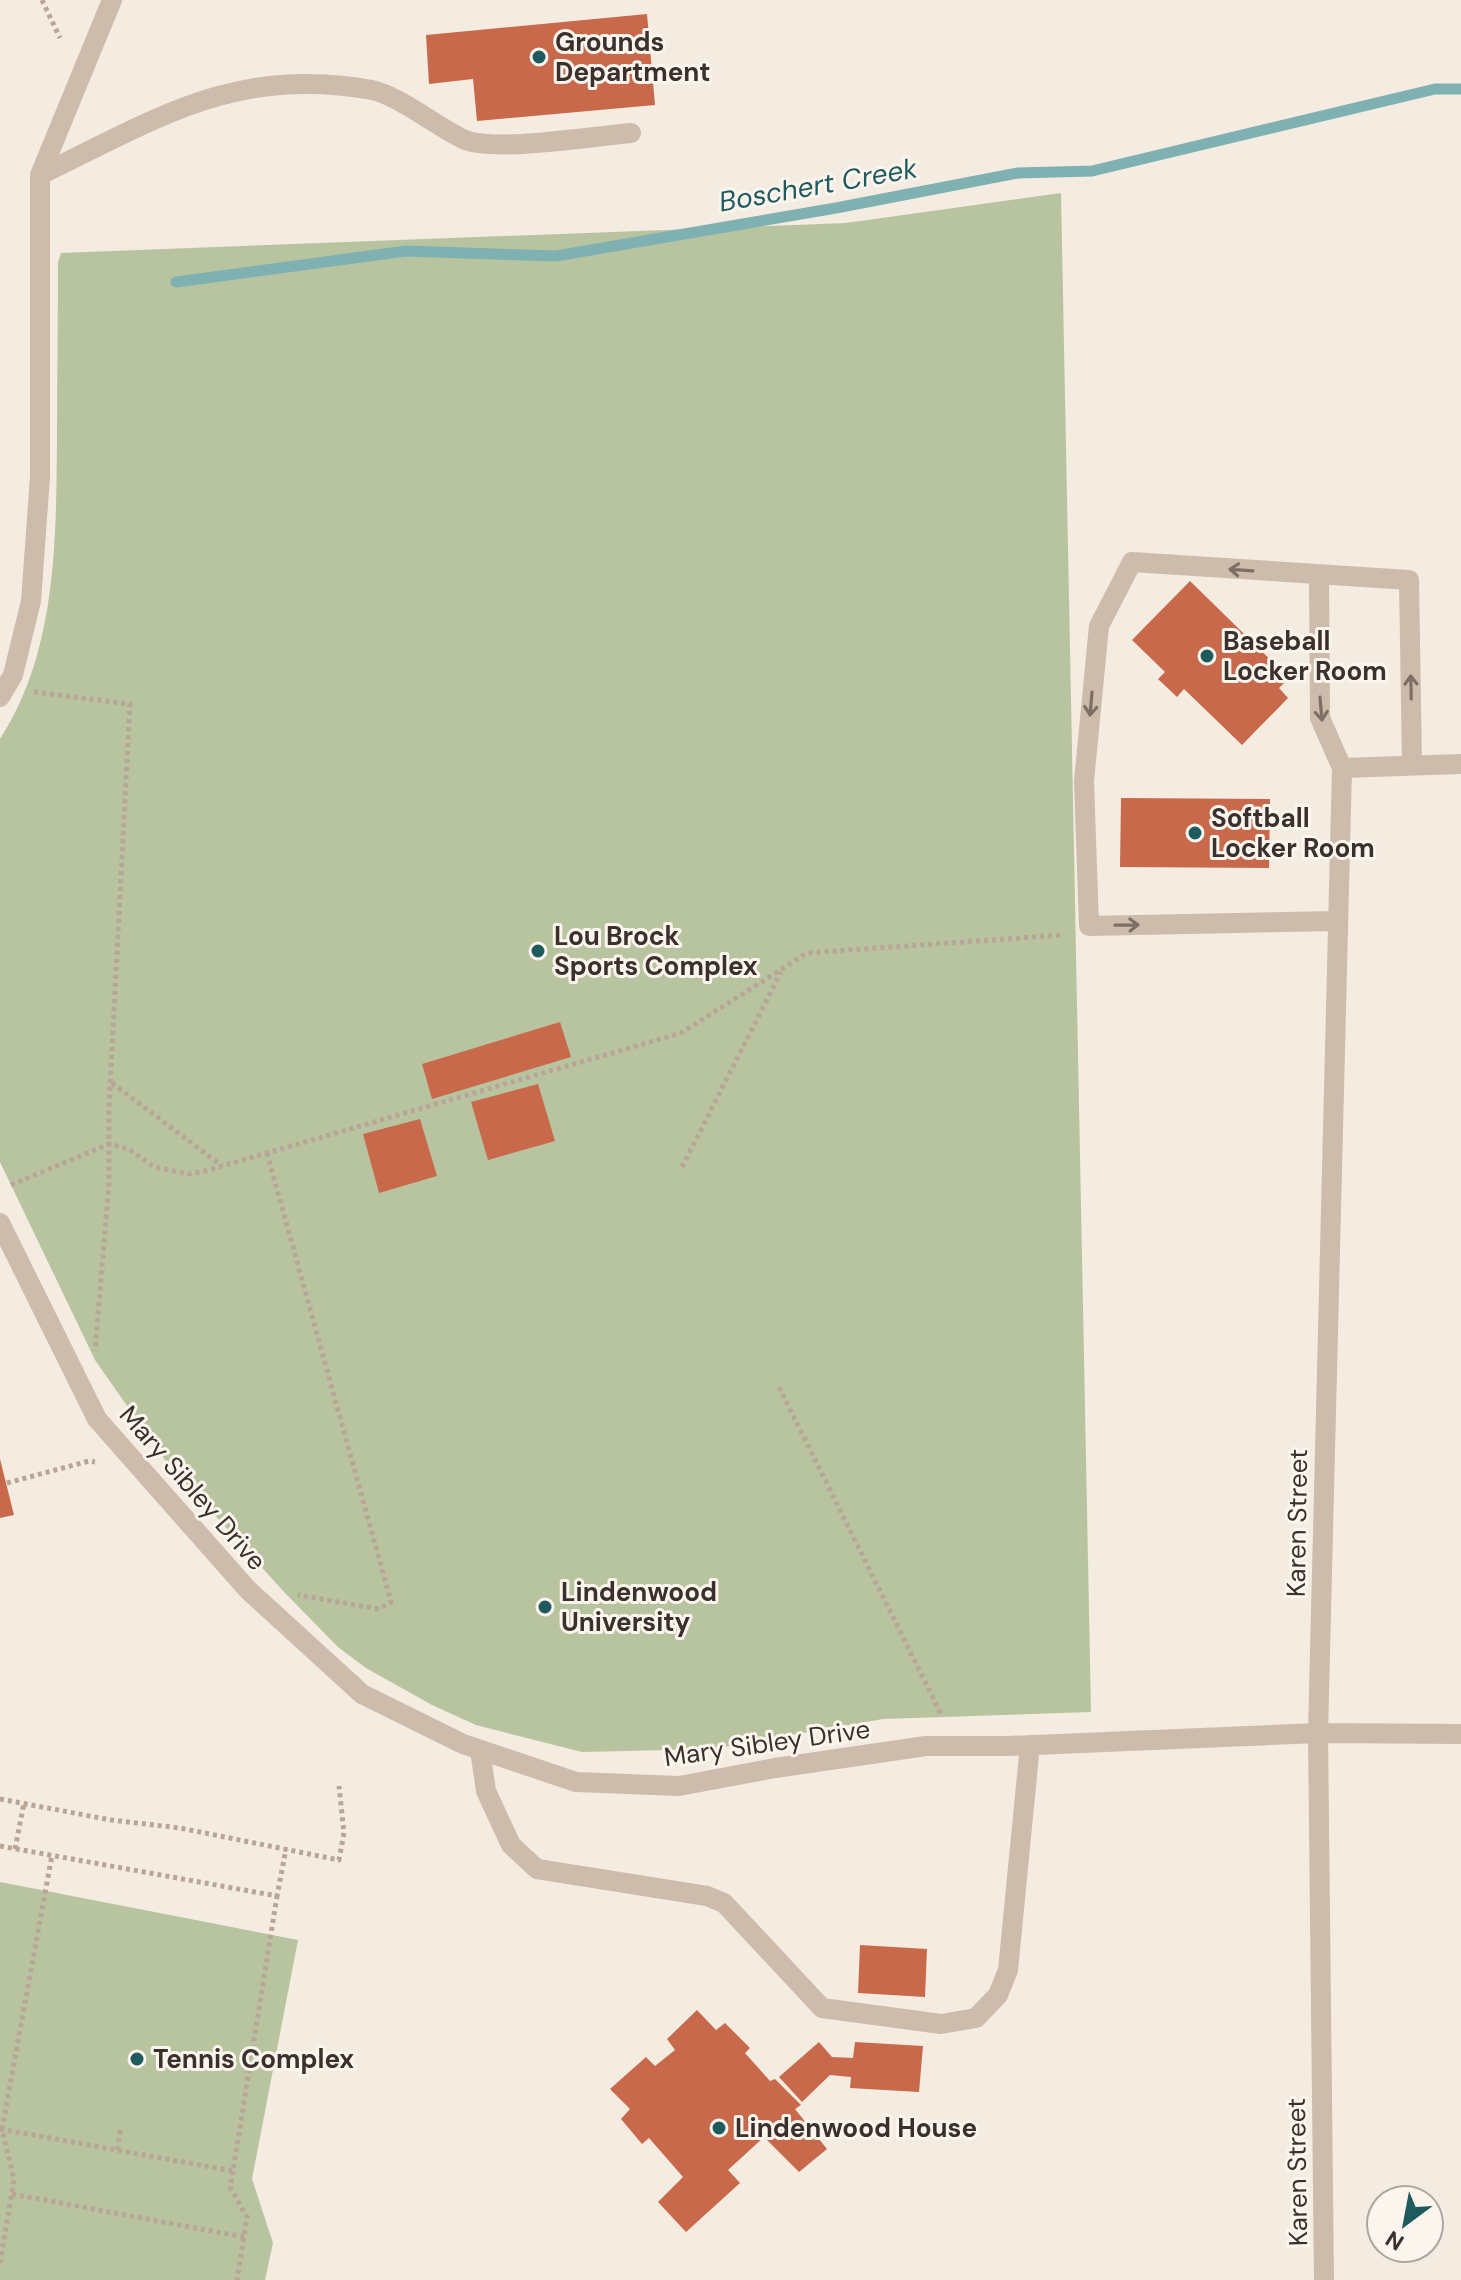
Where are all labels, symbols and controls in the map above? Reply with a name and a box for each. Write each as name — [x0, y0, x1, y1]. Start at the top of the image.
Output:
place label: Grounds Department — [555, 25, 711, 89]
marker: Grounds Department — [530, 48, 548, 66]
water label: Boschert Creek — [716, 149, 921, 221]
one-way arrow — [1228, 562, 1255, 577]
place label: Baseball Locker Room — [1223, 624, 1387, 688]
marker: Baseball Locker Room — [1198, 647, 1216, 665]
one-way arrow — [1403, 674, 1419, 701]
one-way arrow — [1084, 690, 1099, 717]
one-way arrow — [1314, 695, 1329, 722]
place label: Softball Locker Room — [1211, 801, 1375, 865]
marker: Softball Locker Room — [1186, 824, 1204, 842]
one-way arrow — [1113, 917, 1140, 933]
place label: Lou Brock Sports Complex — [554, 919, 758, 983]
marker: Lou Brock Sports Complex — [529, 942, 547, 960]
street label: Mary Sibley Drive — [112, 1399, 274, 1577]
street label: Karen Street — [1279, 1449, 1315, 1597]
place label: Lindenwood University — [561, 1575, 717, 1639]
marker: Lindenwood University — [536, 1598, 554, 1616]
street label: Mary Sibley Drive — [662, 1712, 872, 1774]
place label: Tennis Complex — [153, 2042, 354, 2076]
marker: Tennis Complex — [128, 2050, 146, 2068]
street label: Karen Street — [1279, 2098, 1315, 2246]
place label: Lindenwood House — [735, 2111, 977, 2145]
marker: Lindenwood House — [710, 2119, 728, 2137]
north arrow — [1365, 2184, 1445, 2264]
text: N — [1380, 2224, 1409, 2257]

